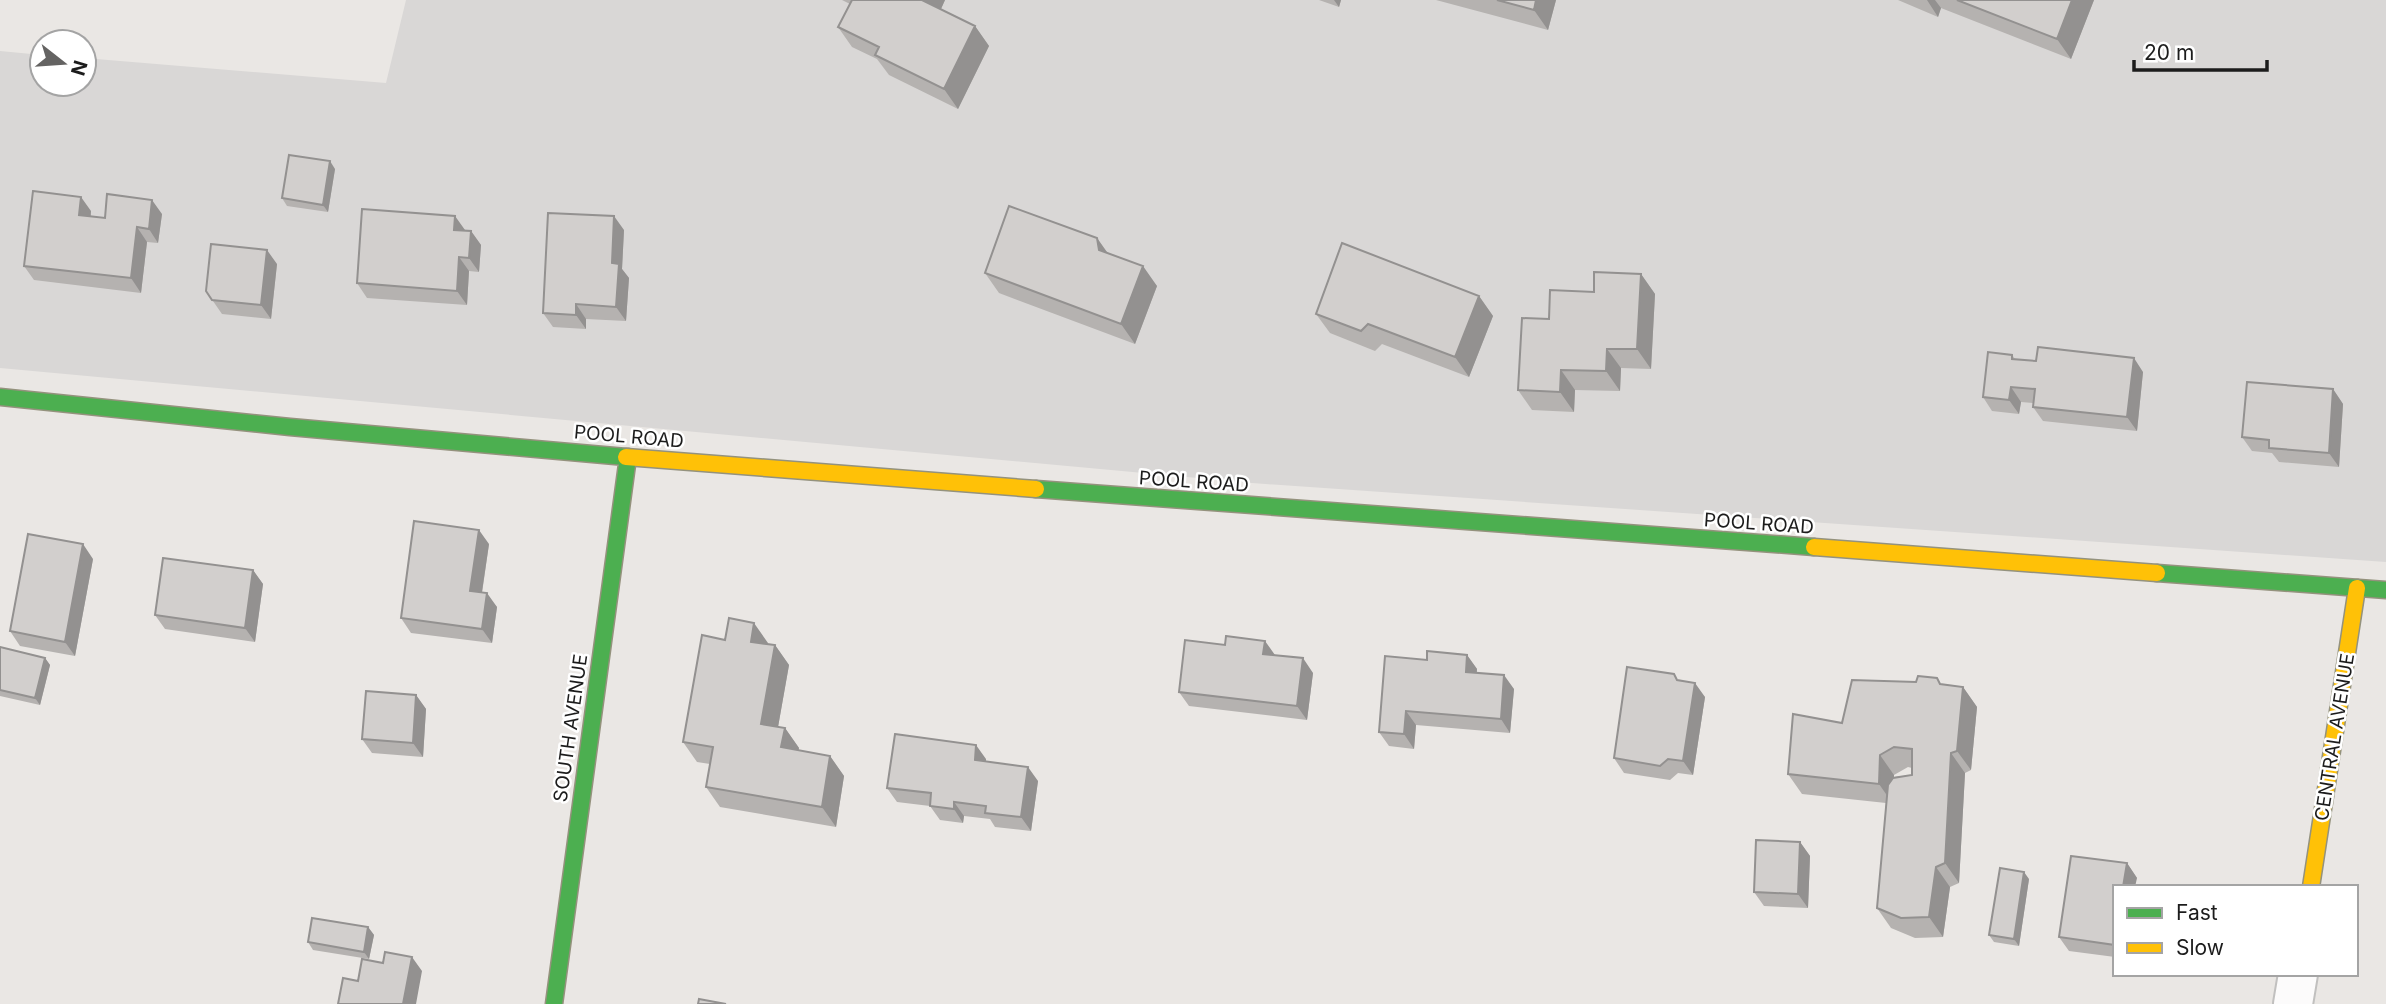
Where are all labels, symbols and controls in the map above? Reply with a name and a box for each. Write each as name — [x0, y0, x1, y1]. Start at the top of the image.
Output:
north arrow — [28, 28, 98, 98]
scale bar — [2134, 28, 2267, 72]
text: 20 m — [2144, 40, 2194, 65]
text: N — [66, 58, 92, 78]
street label: POOL ROAD — [573, 420, 685, 453]
street label: POOL ROAD — [1138, 466, 1250, 497]
street label: POOL ROAD — [1703, 508, 1815, 539]
street label: CENTRAL AVENUE — [2310, 652, 2359, 823]
street label: SOUTH AVENUE — [549, 653, 592, 803]
legend — [2113, 885, 2358, 976]
text: Fast — [2176, 900, 2218, 925]
text: Slow — [2176, 935, 2224, 960]

